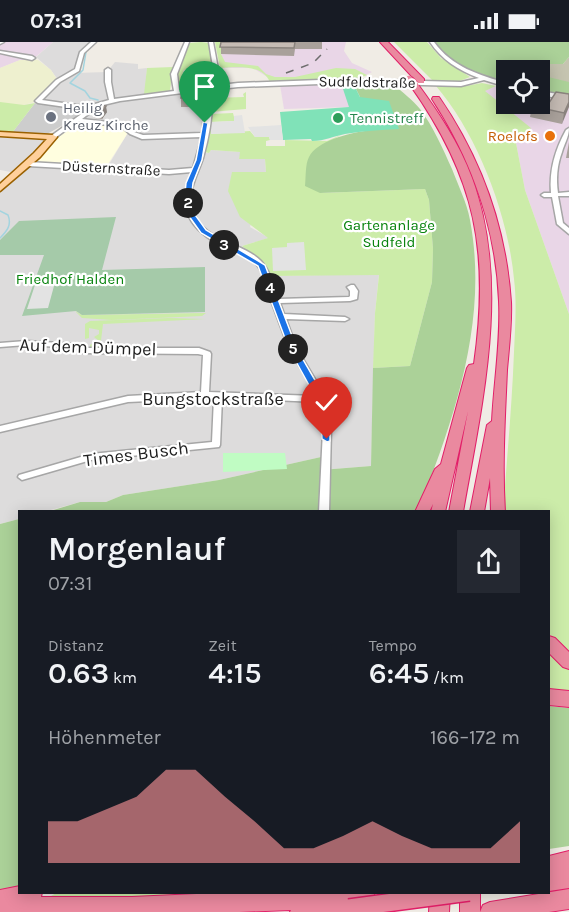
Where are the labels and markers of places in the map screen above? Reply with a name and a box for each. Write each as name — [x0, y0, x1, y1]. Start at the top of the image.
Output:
pin — [179, 61, 230, 123]
place label: Heilig Kreuz Kirche — [63, 99, 149, 134]
place label: Tennistreff — [350, 109, 424, 127]
marker: Heilig Kreuz Kirche — [44, 110, 58, 124]
marker: Tennistreff — [331, 111, 345, 125]
place label: Roelofs — [488, 127, 538, 145]
marker: Roelofs — [543, 129, 557, 143]
pin: 2 — [173, 188, 203, 218]
pin: 3 — [209, 230, 239, 260]
pin: 4 — [255, 273, 285, 303]
pin: 5 — [278, 334, 308, 364]
pin — [301, 377, 352, 439]

